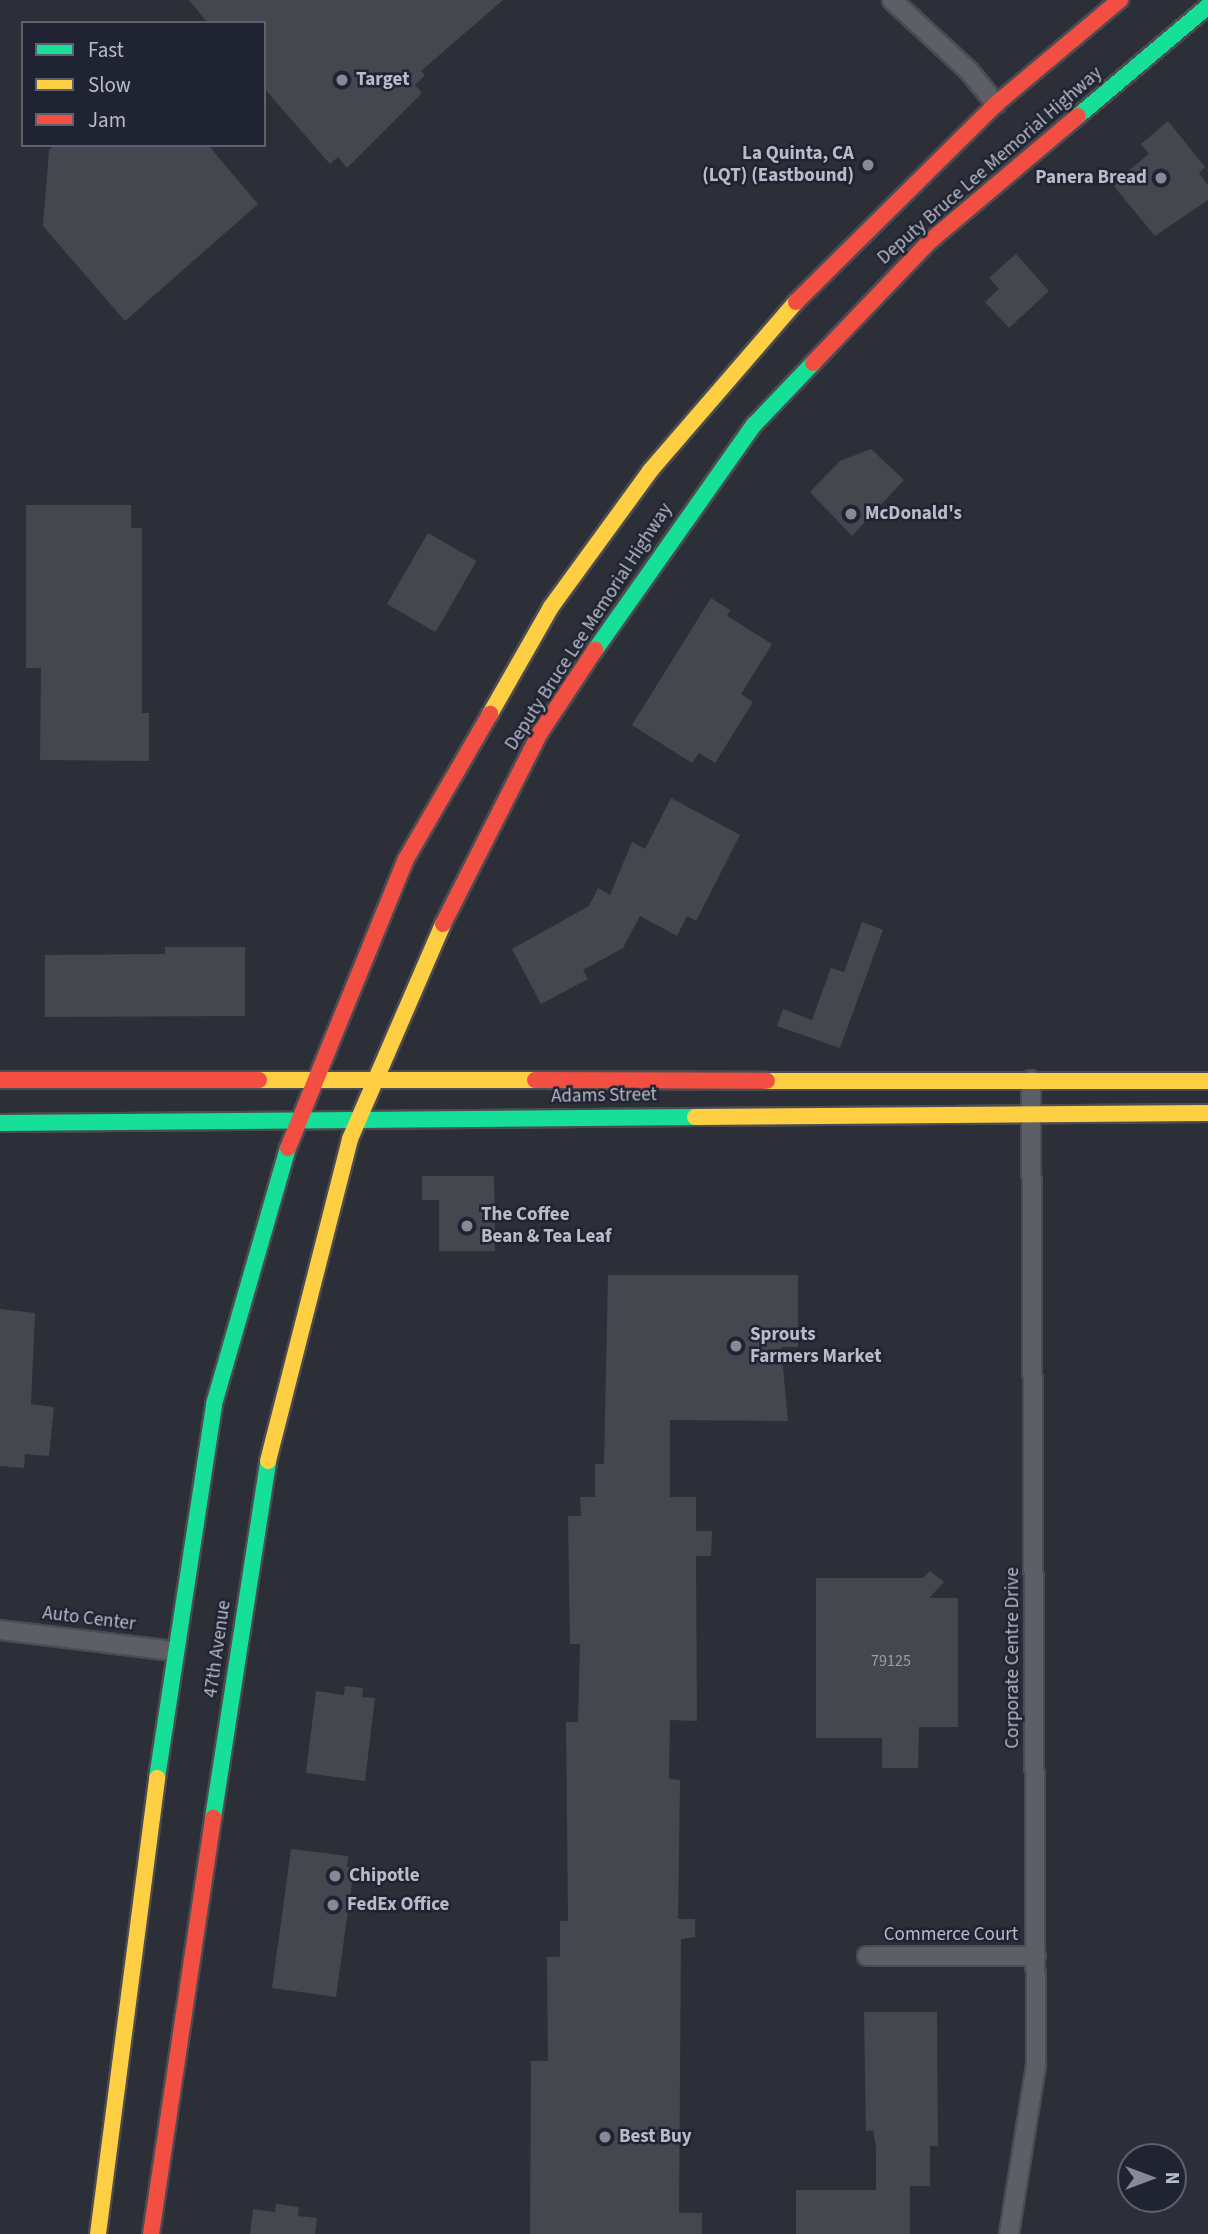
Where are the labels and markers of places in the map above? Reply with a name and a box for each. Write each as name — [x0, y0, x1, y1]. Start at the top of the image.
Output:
place label: Target — [356, 69, 409, 91]
marker: Target — [334, 72, 350, 88]
place label: La Quinta, CA (LQT) (Eastbound) — [702, 143, 854, 187]
marker: La Quinta, CA (LQT) (Eastbound) — [860, 157, 876, 173]
place label: Panera Bread — [1035, 167, 1147, 189]
marker: Panera Bread — [1153, 170, 1169, 186]
place label: McDonald's — [865, 503, 962, 525]
marker: McDonald's — [843, 506, 859, 522]
place label: The Coffee Bean & Tea Leaf — [481, 1204, 612, 1248]
marker: The Coffee Bean & Tea Leaf — [459, 1218, 475, 1234]
place label: Sprouts Farmers Market — [750, 1324, 881, 1368]
marker: Sprouts Farmers Market — [728, 1338, 744, 1354]
place label: Chipotle — [349, 1865, 420, 1887]
marker: Chipotle — [327, 1868, 343, 1884]
place label: FedEx Office — [347, 1894, 449, 1916]
marker: FedEx Office — [325, 1897, 341, 1913]
place label: Best Buy — [619, 2126, 692, 2148]
marker: Best Buy — [597, 2129, 613, 2145]

